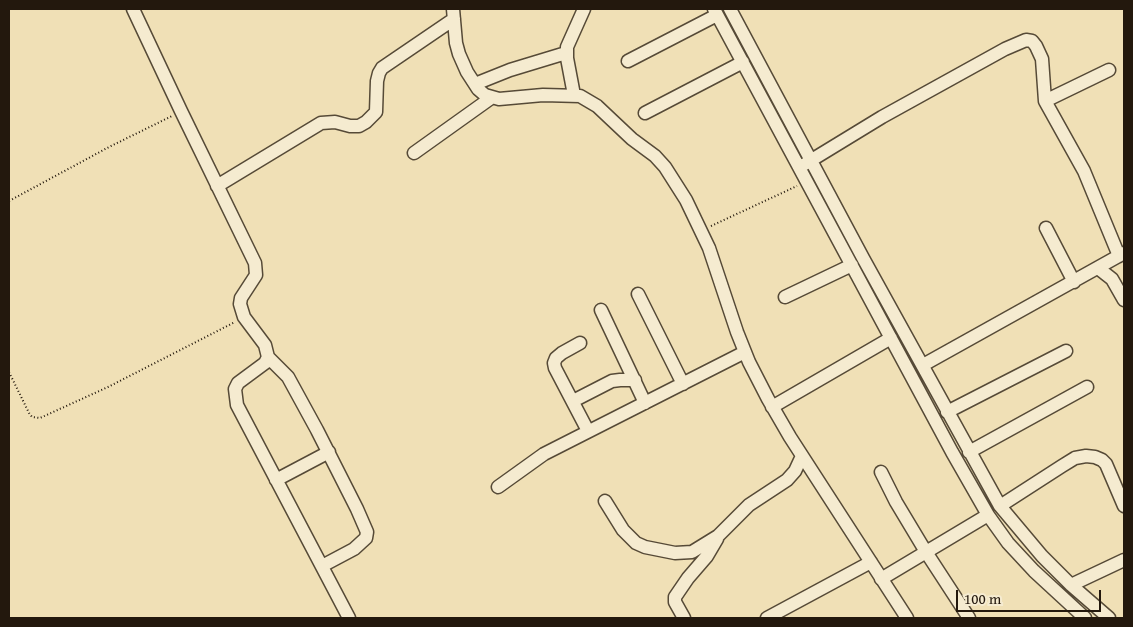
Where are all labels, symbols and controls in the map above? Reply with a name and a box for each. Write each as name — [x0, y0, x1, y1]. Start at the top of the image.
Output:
scale bar — [958, 580, 1103, 612]
text: 100 m — [964, 588, 1001, 609]

